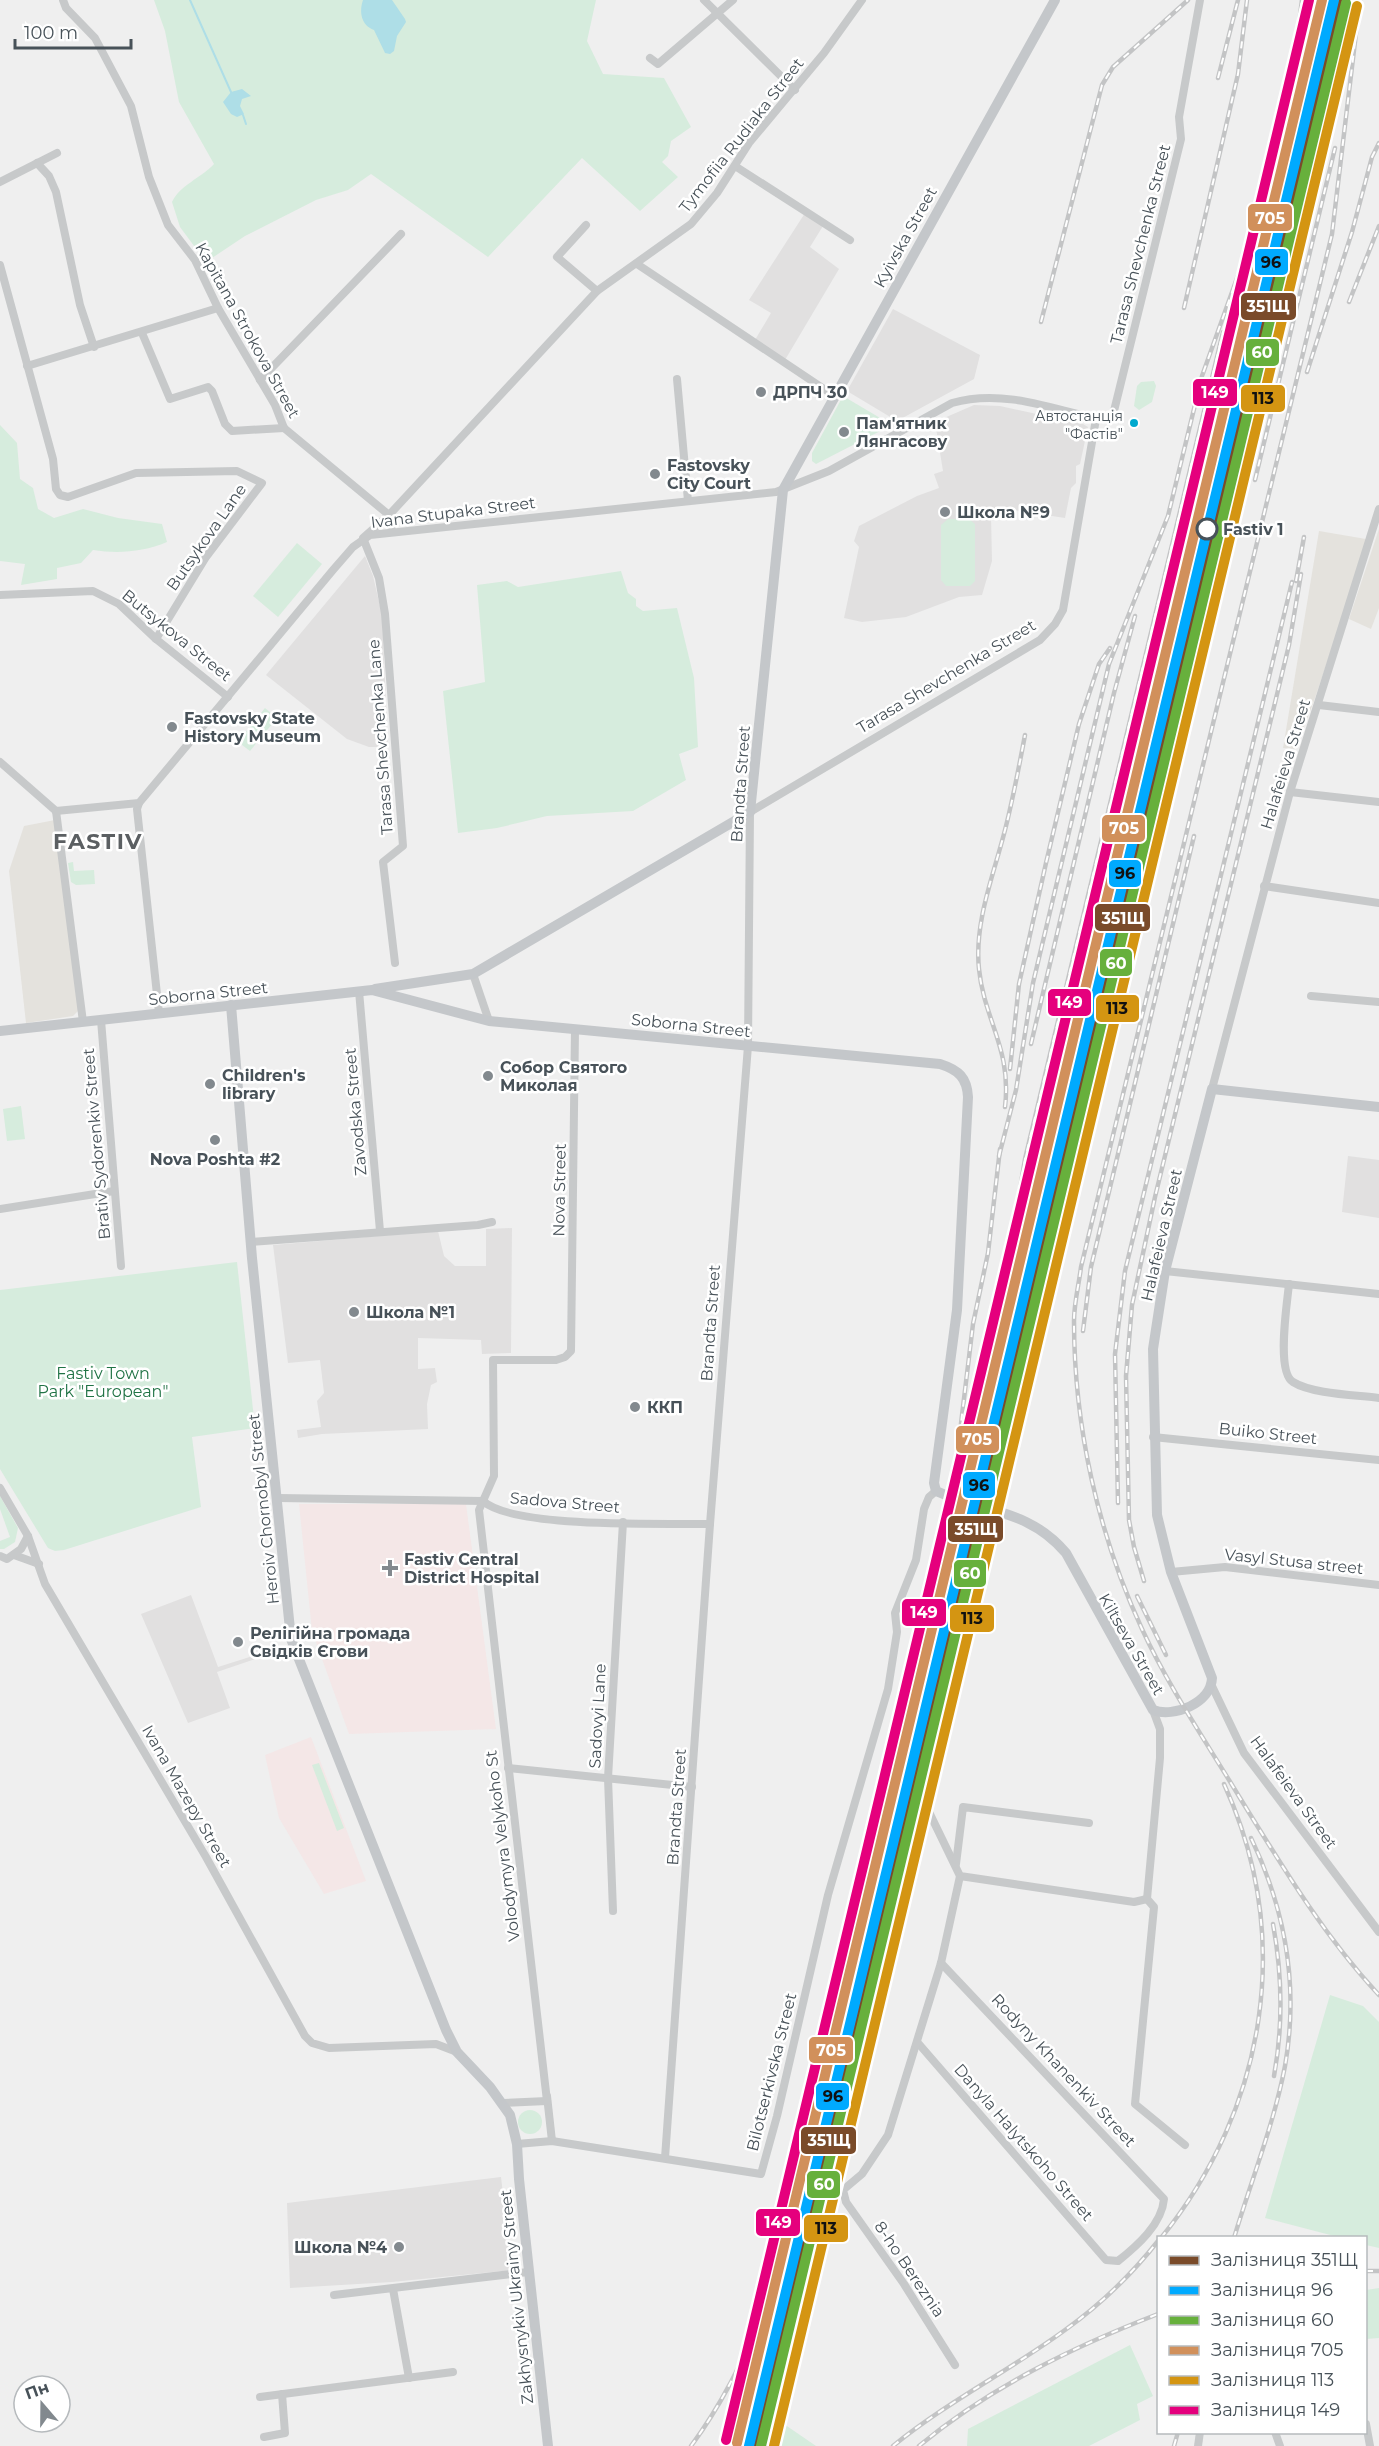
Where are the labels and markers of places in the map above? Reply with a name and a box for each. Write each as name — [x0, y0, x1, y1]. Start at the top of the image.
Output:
place label: ДРПЧ 30 — [773, 383, 847, 402]
marker: ДРПЧ 30 — [754, 385, 768, 399]
place label: Автостанція "Фастів" — [1035, 407, 1123, 443]
place label: Пам'ятник Лянгасову — [856, 414, 948, 451]
marker: Автостанція "Фастів" — [1128, 417, 1140, 429]
marker: Пам'ятник Лянгасову — [837, 425, 851, 439]
place label: Fastovsky City Court — [667, 456, 751, 493]
marker: Fastovsky City Court — [648, 467, 662, 481]
place label: Школа №9 — [957, 503, 1050, 522]
marker: Школа №9 — [938, 505, 952, 519]
marker: Fastiv 1 — [1196, 518, 1218, 540]
place label: Fastiv 1 — [1223, 520, 1284, 539]
place label: Fastovsky State History Museum — [184, 709, 321, 746]
marker: Fastovsky State History Museum — [165, 720, 179, 734]
place label: Собор Святого Миколая — [500, 1058, 627, 1095]
place label: Children's library — [222, 1066, 306, 1103]
marker: Собор Святого Миколая — [481, 1069, 495, 1083]
marker: Children's library — [203, 1077, 217, 1091]
marker: Nova Poshta #2 — [208, 1133, 222, 1147]
place label: Nova Poshta #2 — [150, 1150, 280, 1169]
place label: Школа №1 — [366, 1303, 455, 1322]
marker: Школа №1 — [347, 1305, 361, 1319]
place label: ККП — [647, 1398, 683, 1417]
marker: ККП — [628, 1400, 642, 1414]
place label: Fastiv Central District Hospital — [404, 1550, 539, 1587]
marker: Fastiv Central District Hospital — [381, 1559, 399, 1577]
place label: Релігійна громада Свідків Єгови — [250, 1624, 410, 1661]
marker: Релігійна громада Свідків Єгови — [231, 1635, 245, 1649]
place label: Школа №4 — [294, 2238, 387, 2257]
marker: Школа №4 — [392, 2240, 406, 2254]

